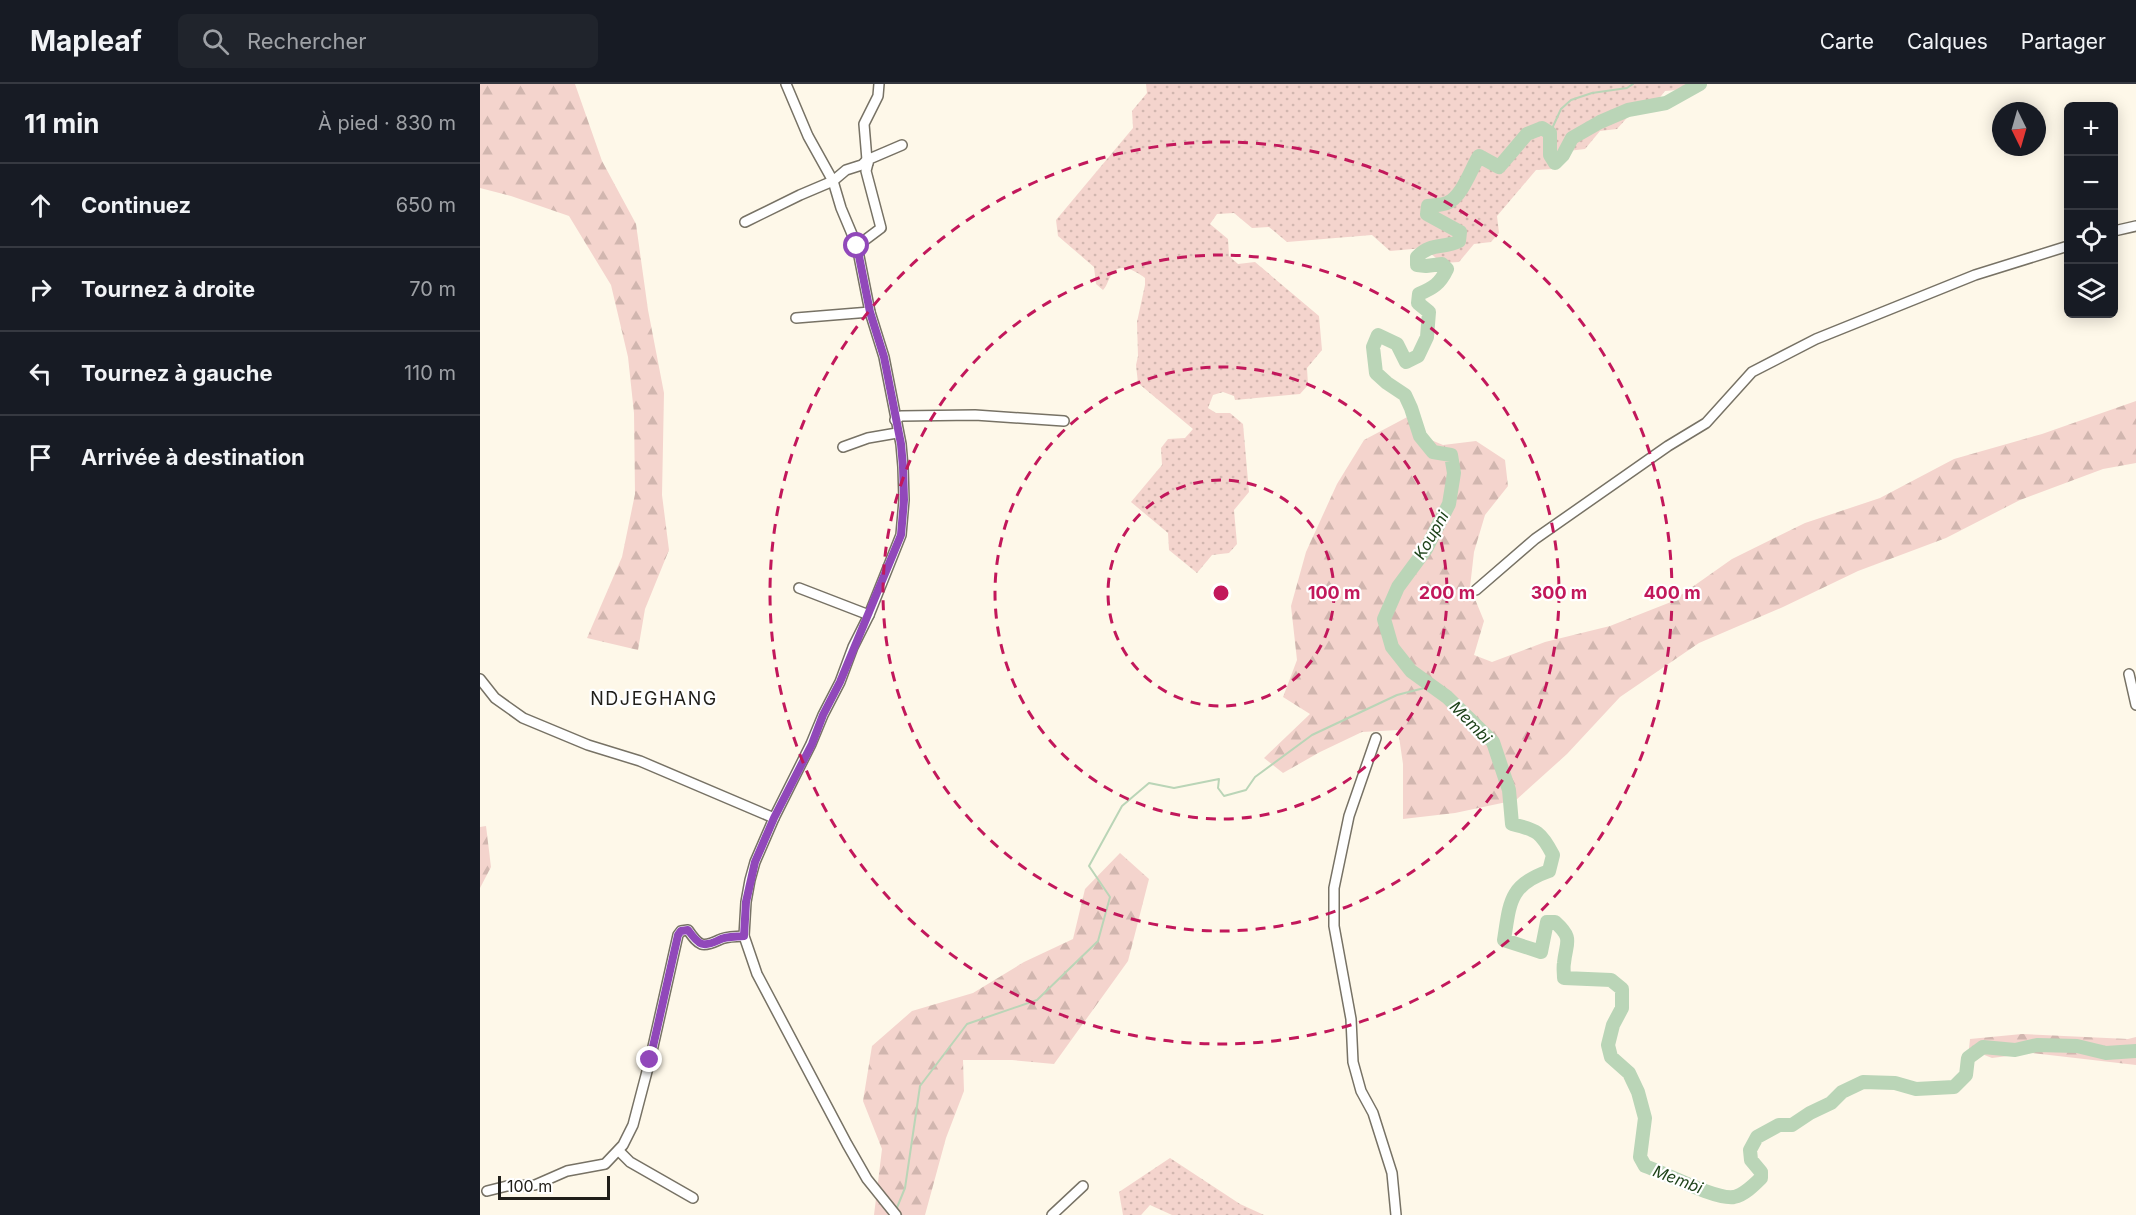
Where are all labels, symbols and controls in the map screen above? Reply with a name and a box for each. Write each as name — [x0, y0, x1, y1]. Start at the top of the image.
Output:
search box — [178, 14, 598, 68]
text: Mapleaf — [30, 24, 142, 58]
icon: search — [199, 25, 232, 58]
text: Rechercher — [247, 28, 367, 54]
text: Carte — [1820, 29, 1874, 54]
text: Calques — [1907, 29, 1988, 54]
text: Partager — [2021, 29, 2106, 54]
north arrow — [1992, 102, 2046, 156]
map controls — [2064, 102, 2118, 318]
button: + — [2064, 102, 2118, 156]
text: 11 min — [24, 108, 100, 139]
text: À pied · 830 m — [318, 111, 456, 135]
button: − — [2064, 156, 2118, 210]
icon: ahead — [24, 189, 57, 222]
text: Continuez — [81, 192, 191, 218]
text: 650 m — [396, 193, 456, 217]
button: locate — [2064, 210, 2118, 264]
route start — [843, 232, 869, 258]
button: layers — [2064, 264, 2118, 318]
icon: right — [24, 273, 57, 306]
text: Tournez à droite — [81, 276, 255, 302]
text: 70 m — [409, 277, 456, 301]
icon: left — [24, 357, 57, 390]
text: Tournez à gauche — [81, 360, 273, 386]
text: 110 m — [404, 361, 456, 385]
icon: arrive — [24, 441, 57, 474]
text: Arrivée à destination — [81, 444, 305, 470]
water label: Koupni — [1409, 506, 1453, 563]
text: 100 m — [1308, 582, 1360, 603]
text: 200 m — [1419, 582, 1475, 603]
text: 300 m — [1531, 582, 1587, 603]
text: 400 m — [1643, 582, 1701, 603]
centre of rings — [1211, 583, 1231, 603]
district label: NDJEGHANG — [590, 688, 718, 709]
water label: Membi — [1446, 697, 1497, 748]
route end — [636, 1046, 662, 1072]
water label: Membi — [1650, 1160, 1707, 1198]
scale bar — [498, 1173, 610, 1200]
text: 100 m — [507, 1176, 552, 1196]

